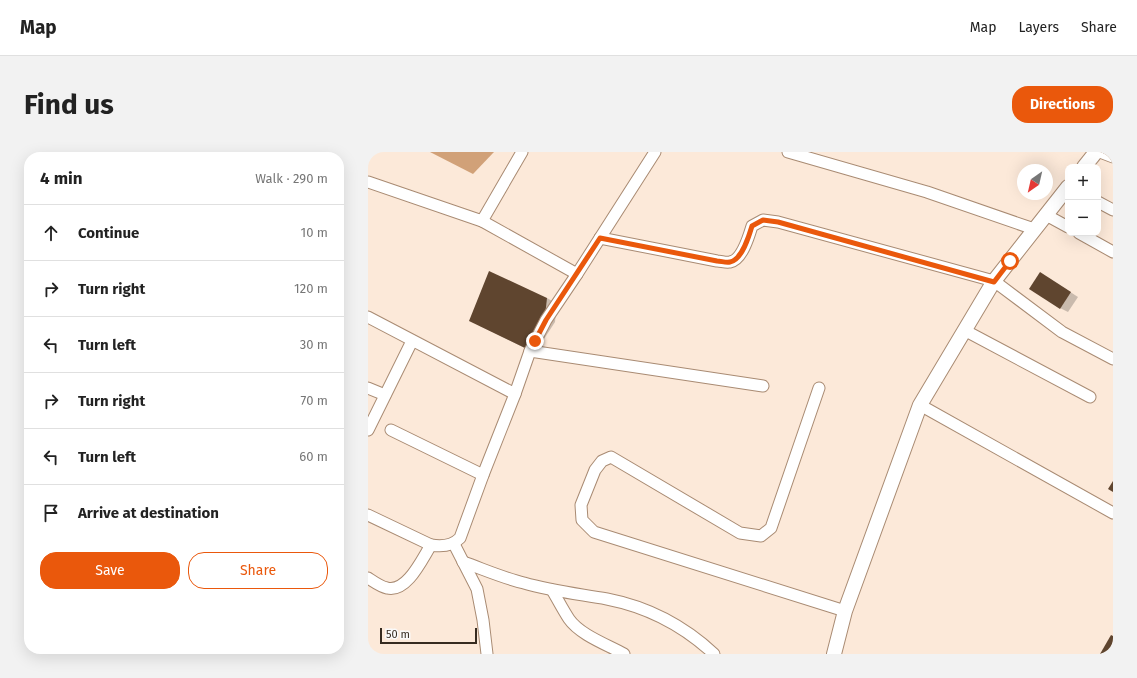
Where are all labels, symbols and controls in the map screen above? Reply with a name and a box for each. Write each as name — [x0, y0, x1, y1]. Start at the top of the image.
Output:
text: Map — [20, 16, 57, 39]
text: Map — [970, 19, 996, 36]
text: Layers — [1018, 19, 1059, 36]
text: Share — [1081, 19, 1117, 36]
button: Directions — [1012, 86, 1113, 123]
text: Find us — [24, 88, 114, 121]
north arrow — [1017, 164, 1053, 200]
map controls — [1065, 164, 1101, 236]
button: + — [1065, 164, 1101, 200]
text: 4 min — [40, 168, 83, 189]
text: Walk · 290 m — [255, 171, 328, 186]
button: − — [1065, 200, 1101, 236]
icon: ahead — [40, 222, 62, 244]
text: Continue — [78, 224, 139, 242]
text: 10 m — [301, 225, 328, 240]
route start — [1001, 252, 1019, 270]
icon: right — [40, 278, 62, 300]
text: Turn right — [78, 280, 145, 298]
text: 120 m — [294, 281, 328, 296]
route end — [526, 332, 544, 350]
icon: left — [40, 334, 62, 356]
text: Turn left — [78, 336, 136, 354]
text: 30 m — [300, 337, 328, 352]
icon: right — [40, 390, 62, 412]
text: Turn right — [78, 392, 145, 410]
text: 70 m — [301, 393, 328, 408]
icon: left — [40, 446, 62, 468]
text: Turn left — [78, 448, 136, 466]
text: 60 m — [299, 449, 328, 464]
icon: arrive — [40, 502, 62, 524]
text: Arrive at destination — [78, 504, 219, 522]
button: Save — [40, 552, 180, 589]
button: Share — [188, 552, 328, 589]
scale bar — [380, 626, 477, 645]
text: 50 m — [386, 628, 410, 641]

